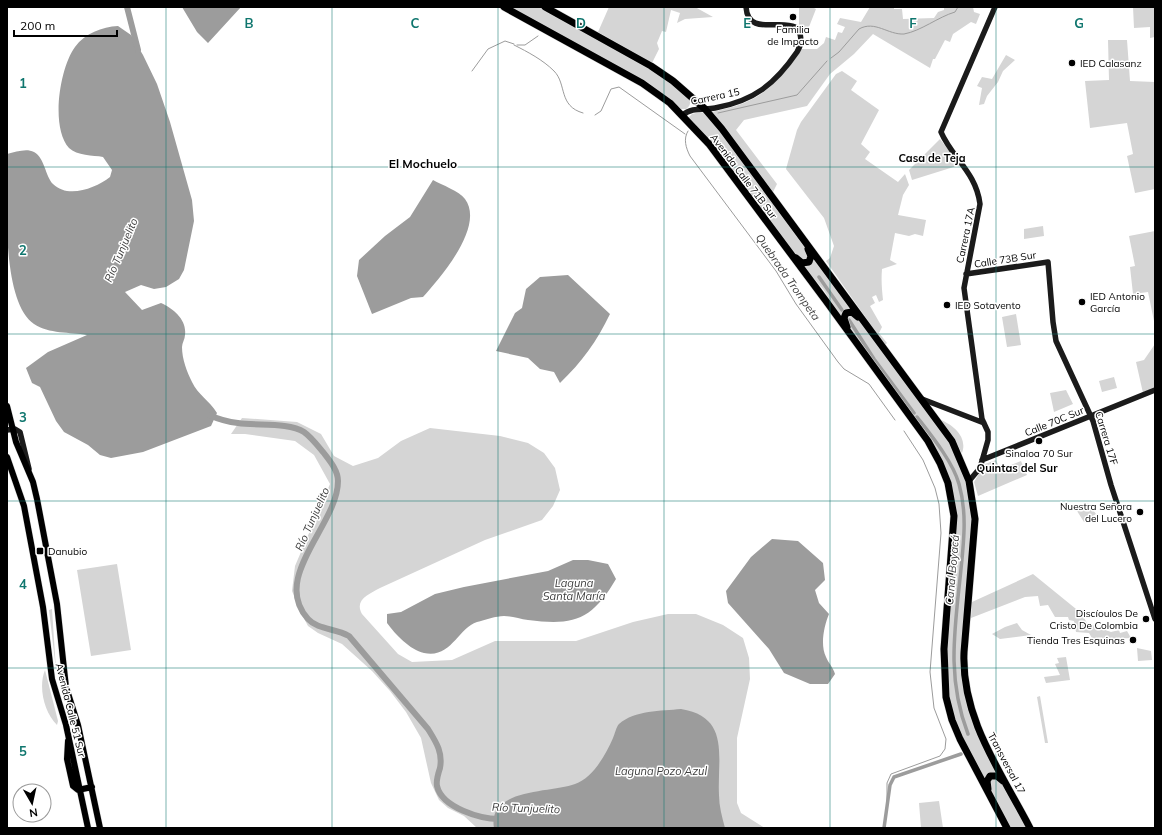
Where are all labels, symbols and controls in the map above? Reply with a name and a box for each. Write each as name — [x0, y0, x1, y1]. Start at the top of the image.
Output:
scale bar — [14, 12, 117, 38]
marker: Familia de Impacto — [788, 12, 798, 22]
text: B — [245, 15, 254, 31]
text: C — [411, 15, 420, 31]
text: D — [576, 15, 586, 31]
text: E — [743, 15, 751, 31]
text: F — [909, 15, 917, 31]
text: G — [1074, 15, 1084, 31]
text: 200 m — [20, 18, 55, 33]
place label: Familia de Impacto — [767, 23, 819, 48]
place label: IED Calasanz — [1080, 57, 1142, 70]
marker: IED Calasanz — [1067, 58, 1077, 68]
text: 1 — [19, 75, 27, 91]
street label: Carrera 15 — [690, 85, 741, 108]
street label: Avenida Calle 71B Sur — [707, 131, 780, 222]
district label: Casa de Teja — [898, 151, 966, 165]
district label: El Mochuelo — [389, 156, 457, 171]
street label: Carrera 17A — [953, 205, 978, 264]
water label: Río Tunjuelito — [101, 216, 141, 284]
water label: Quebrada Trompeta — [753, 231, 823, 323]
text: 2 — [19, 242, 27, 258]
street label: Calle 73B Sur — [973, 248, 1037, 271]
place label: IED Antonio García — [1090, 290, 1145, 315]
marker: IED Antonio García — [1077, 297, 1087, 307]
place label: IED Sotavento — [955, 299, 1021, 312]
marker: IED Sotavento — [942, 300, 952, 310]
street label: Calle 70C Sur — [1023, 404, 1086, 439]
text: 3 — [19, 409, 27, 425]
street label: Carrera 17F — [1092, 410, 1121, 467]
marker: Sinaloa 70 Sur — [1034, 436, 1044, 446]
place label: Sinaloa 70 Sur — [1005, 447, 1073, 460]
district label: Quintas del Sur — [977, 461, 1058, 475]
water label: Río Tunjuelito — [292, 485, 332, 553]
place label: Nuestra Señora del Lucero — [1060, 500, 1132, 525]
marker: Nuestra Señora del Lucero — [1135, 507, 1145, 517]
water label: Canal Boyacá — [942, 534, 962, 606]
place label: Danubio — [48, 545, 87, 558]
marker: Danubio — [35, 546, 45, 556]
text: 4 — [19, 576, 27, 592]
water label: Laguna Santa María — [543, 576, 606, 603]
place label: Discíoulos De Cristo De Colombia — [1050, 607, 1138, 632]
marker: Discíoulos De Cristo De Colombia — [1141, 614, 1151, 624]
place label: Tienda Tres Esquinas — [1027, 634, 1125, 647]
marker: Tienda Tres Esquinas — [1128, 635, 1138, 645]
street label: Avenida Calle 51 Sur — [53, 662, 89, 759]
street label: Transversal 17 — [985, 730, 1028, 796]
text: 5 — [19, 743, 27, 759]
water label: Laguna Pozo Azul — [615, 764, 707, 778]
north arrow — [12, 783, 52, 823]
water label: Río Tunjuelito — [492, 800, 560, 816]
text: N — [28, 805, 39, 820]

